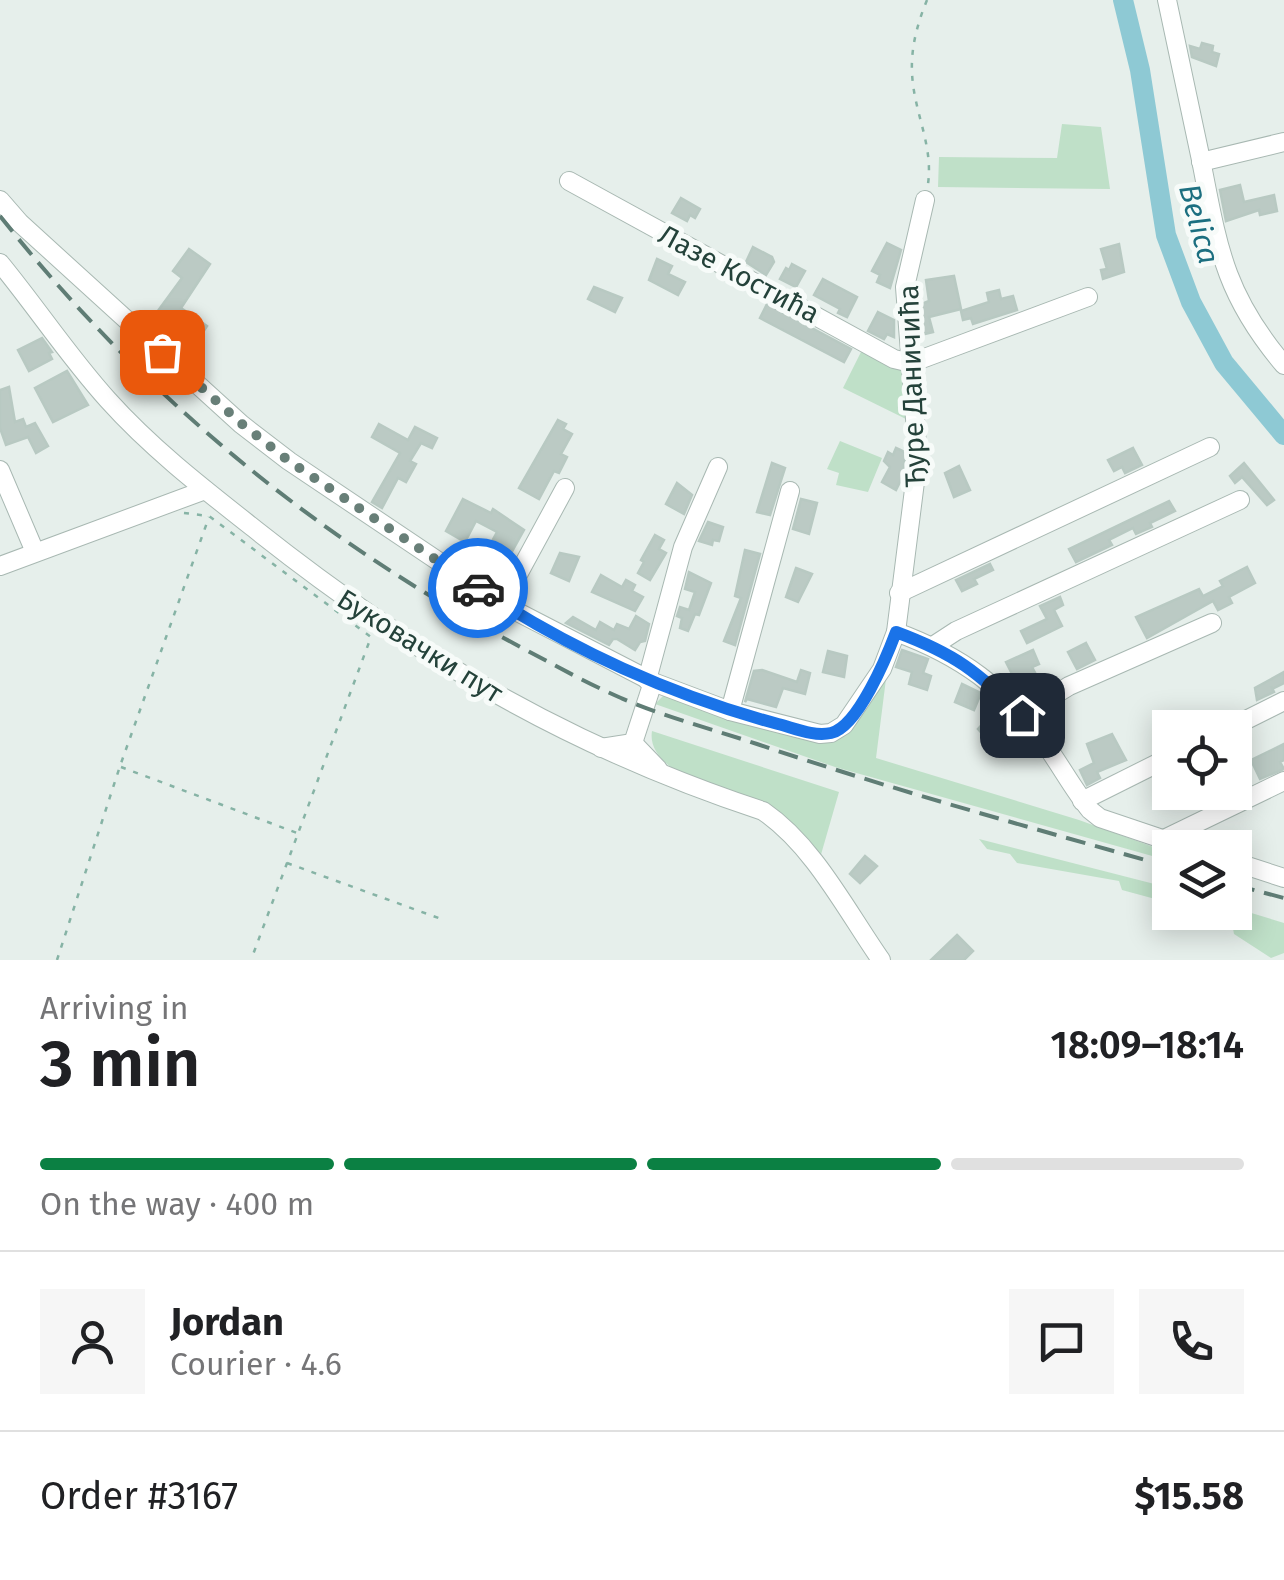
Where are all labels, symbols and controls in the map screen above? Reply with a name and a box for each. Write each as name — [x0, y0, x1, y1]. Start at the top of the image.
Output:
water label: Belica — [1171, 180, 1227, 268]
street label: Лазе Костића — [653, 218, 825, 330]
street label: Ђуре Даничића — [892, 284, 932, 488]
pin — [120, 310, 205, 395]
icon: bag — [135, 325, 190, 380]
courier — [428, 538, 528, 638]
icon: car — [451, 561, 506, 616]
street label: Буковачки пут — [331, 582, 509, 710]
pin — [980, 673, 1065, 758]
icon: home — [995, 688, 1050, 743]
map controls — [1152, 710, 1252, 930]
button: locate — [1152, 710, 1252, 810]
button: layers — [1152, 830, 1252, 930]
text: Arriving in — [40, 989, 188, 1027]
text: 18:09–18:14 — [1051, 1022, 1244, 1068]
text: 3 min — [40, 1025, 200, 1103]
text: On the way · 400 m — [40, 1185, 314, 1223]
button: person — [40, 1289, 145, 1394]
button: chat — [1009, 1289, 1114, 1394]
button: phone — [1139, 1289, 1244, 1394]
text: Jordan — [170, 1299, 284, 1345]
text: Courier · 4.6 — [170, 1345, 342, 1383]
text: Order #3167 — [40, 1473, 238, 1519]
text: $15.58 — [1135, 1473, 1244, 1519]

